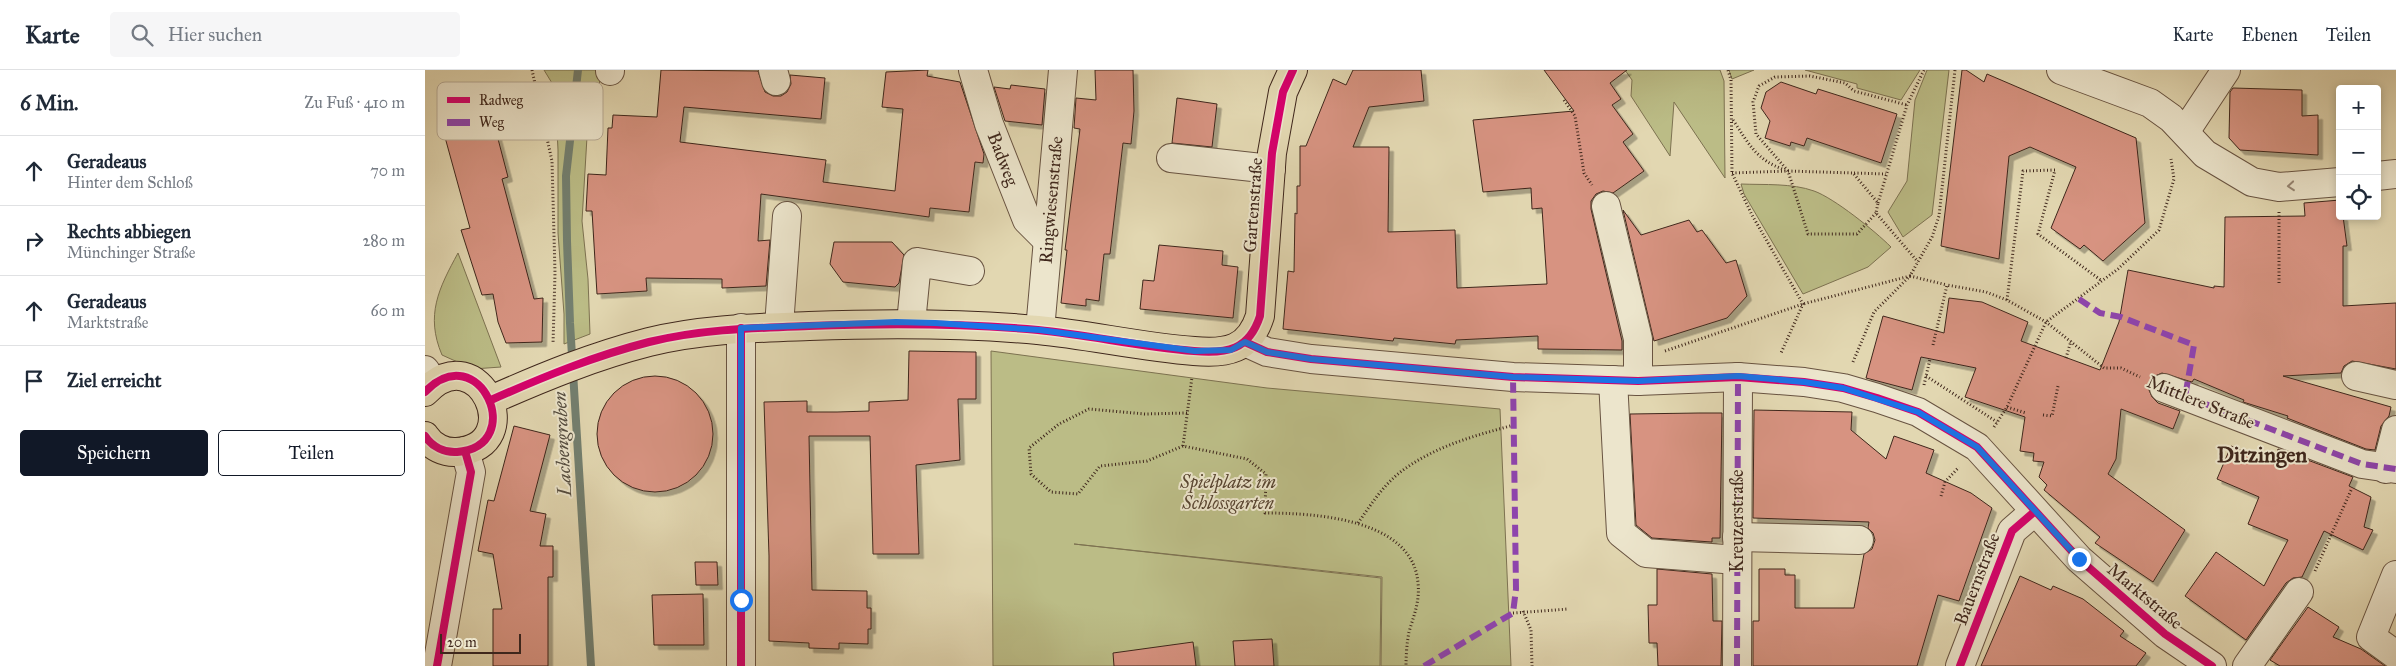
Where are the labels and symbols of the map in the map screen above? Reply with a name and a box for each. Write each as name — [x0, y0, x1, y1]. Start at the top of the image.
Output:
legend — [437, 82, 603, 140]
text: Radweg — [479, 92, 524, 109]
text: Weg — [479, 114, 505, 131]
street label: Badweg — [982, 129, 1024, 190]
street label: Ringwiesenstraße — [1034, 135, 1069, 265]
street label: Gartenstraße — [1239, 157, 1267, 253]
one-way arrow — [2287, 181, 2295, 192]
street label: Mittlere Straße — [2144, 370, 2258, 434]
water label: Lachengraben — [548, 391, 576, 498]
district label: Ditzingen — [2217, 441, 2307, 468]
street label: Kreuzerstraße — [1726, 469, 1748, 573]
park label: Spielplatz im Schlossgarten — [1179, 471, 1276, 514]
street label: Bauernstraße — [1949, 530, 2005, 628]
route end — [2068, 548, 2091, 571]
street label: Marktstraße — [2103, 558, 2187, 634]
route start — [730, 589, 753, 612]
scale bar — [440, 631, 521, 654]

